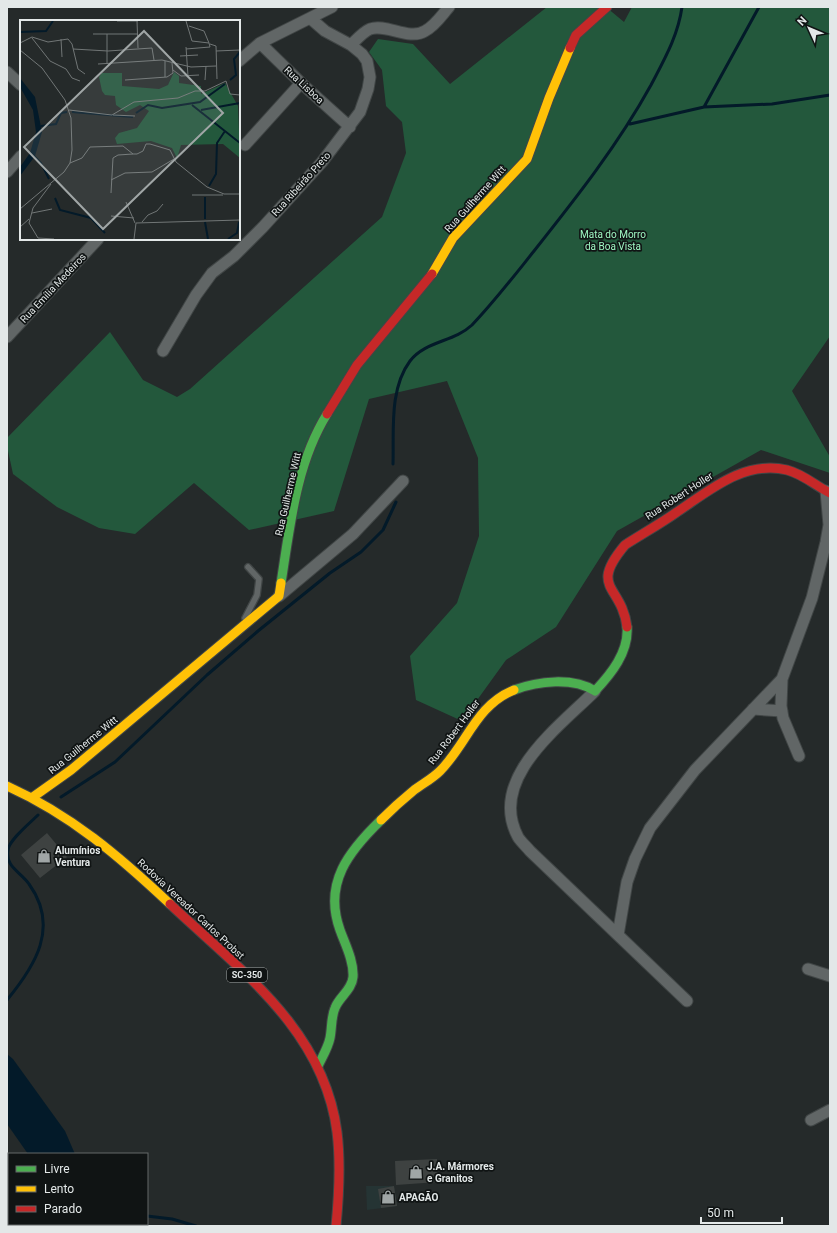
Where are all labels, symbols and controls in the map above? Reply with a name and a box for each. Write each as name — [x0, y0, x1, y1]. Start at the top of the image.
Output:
north arrow — [789, 8, 829, 48]
text: N — [795, 14, 810, 29]
inset map — [20, 20, 240, 240]
street label: Rua Lisboa — [282, 64, 326, 106]
street label: Rua Ribeirão Preto — [269, 150, 333, 218]
street label: Rua Guilherme Witt — [442, 164, 508, 234]
park label: Mata do Morro da Boa Vista — [580, 229, 646, 252]
street label: Rua Emília Medeiros — [18, 251, 88, 325]
street label: Rua Guilherme Witt — [273, 451, 303, 537]
street label: Rua Robert Holler — [643, 470, 715, 522]
street label: Rua Robert Holler — [426, 697, 482, 767]
street label: Rua Guilherme Witt — [46, 714, 120, 776]
place label: Alumínios Ventura — [55, 845, 100, 868]
shop icon: Alumínios Ventura — [36, 848, 52, 864]
street label: Rodovia Vereador Carlos Probst — [136, 857, 246, 961]
road number: SC-350 — [227, 968, 267, 982]
legend — [8, 1153, 148, 1225]
place label: J.A. Mármores e Granitos — [427, 1161, 494, 1184]
text: Livre — [44, 1162, 70, 1176]
shop icon: J.A. Mármores e Granitos — [408, 1164, 424, 1180]
text: Lento — [44, 1182, 74, 1196]
shop icon: APAGÃO — [380, 1189, 396, 1205]
place label: APAGÃO — [399, 1191, 438, 1203]
scale bar — [701, 1199, 782, 1225]
text: Parado — [44, 1202, 82, 1216]
text: 50 m — [707, 1206, 734, 1220]

